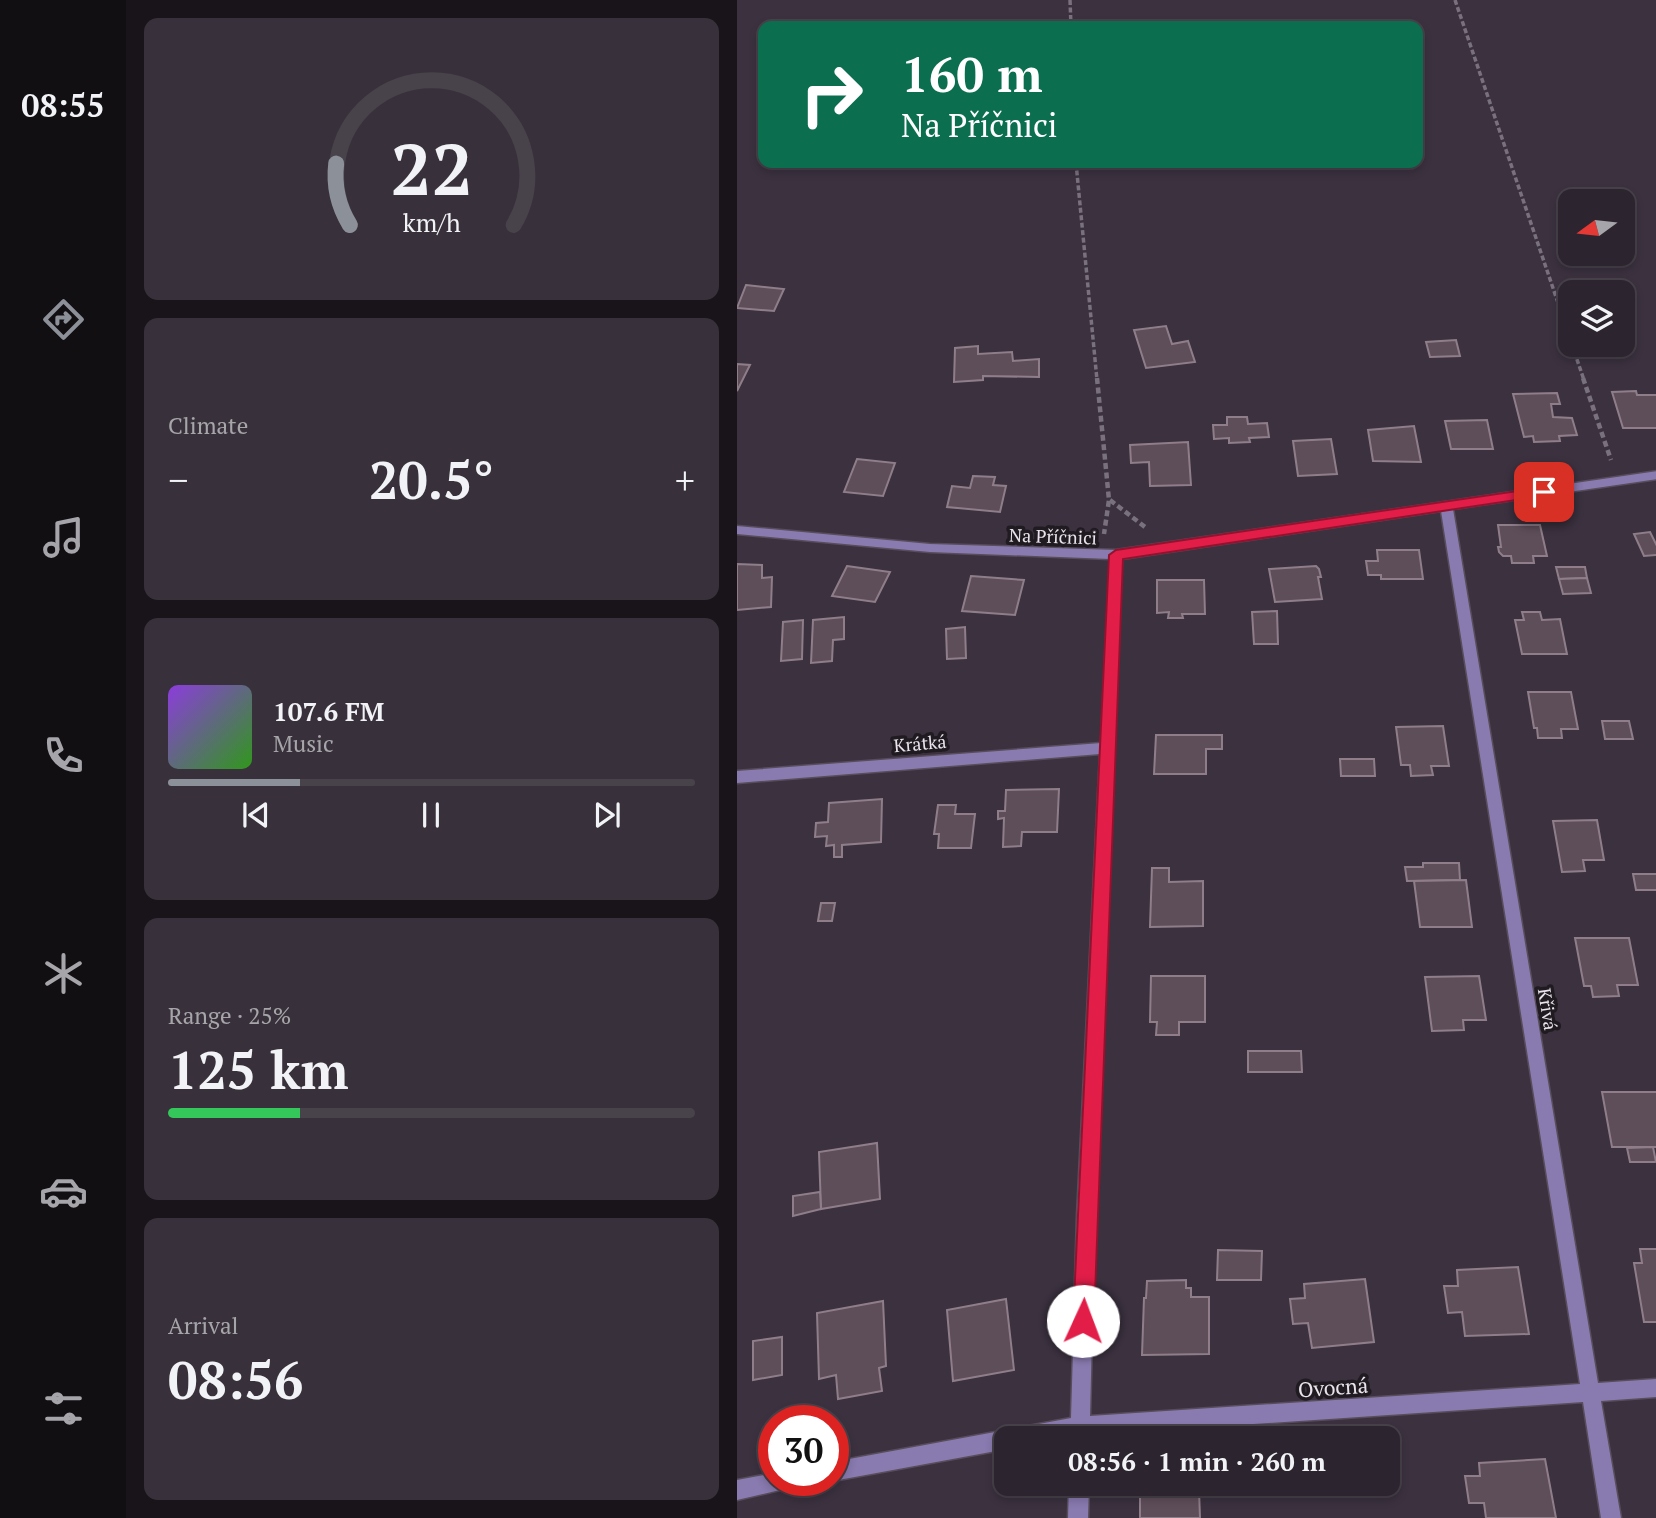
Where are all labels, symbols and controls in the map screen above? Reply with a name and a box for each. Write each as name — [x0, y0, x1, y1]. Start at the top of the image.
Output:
text: 160 m — [901, 41, 1043, 106]
icon: right — [786, 49, 877, 140]
text: 08:55 — [21, 84, 105, 126]
text: Na Příčnici — [901, 104, 1057, 146]
text: 22 — [390, 119, 473, 216]
north arrow — [1558, 189, 1635, 266]
map controls — [1558, 189, 1635, 357]
text: km/h — [403, 206, 461, 239]
button: layers — [1558, 280, 1635, 357]
icon: directions — [39, 295, 88, 344]
text: Climate — [168, 410, 248, 441]
text: 20.5° — [369, 445, 494, 514]
text: − — [168, 455, 188, 505]
text: + — [675, 455, 695, 505]
pin — [1514, 462, 1574, 522]
icon: arrive — [1525, 473, 1563, 511]
icon: music — [39, 513, 88, 562]
street label: Na Příčnici — [1009, 522, 1097, 550]
text: 107.6 FM — [273, 694, 384, 728]
text: Music — [273, 728, 334, 759]
street label: Krátká — [893, 729, 947, 757]
icon: phone — [39, 731, 88, 780]
icon: previous — [237, 796, 275, 834]
icon: pause — [412, 796, 450, 834]
icon: next — [588, 796, 626, 834]
icon: climate — [39, 949, 88, 998]
street label: Křivá — [1533, 986, 1563, 1032]
text: Range · 25% — [168, 1000, 291, 1031]
text: 125 km — [168, 1035, 349, 1104]
icon: car — [39, 1167, 88, 1216]
position arrow — [1046, 1284, 1120, 1358]
text: Arrival — [168, 1310, 239, 1341]
text: 08:56 — [168, 1345, 303, 1414]
street label: Ovocná — [1297, 1371, 1369, 1403]
icon: filters — [39, 1384, 88, 1433]
speed limit sign: 30 — [758, 1405, 849, 1496]
text: 08:56 · 1 min · 260 m — [1068, 1444, 1326, 1478]

